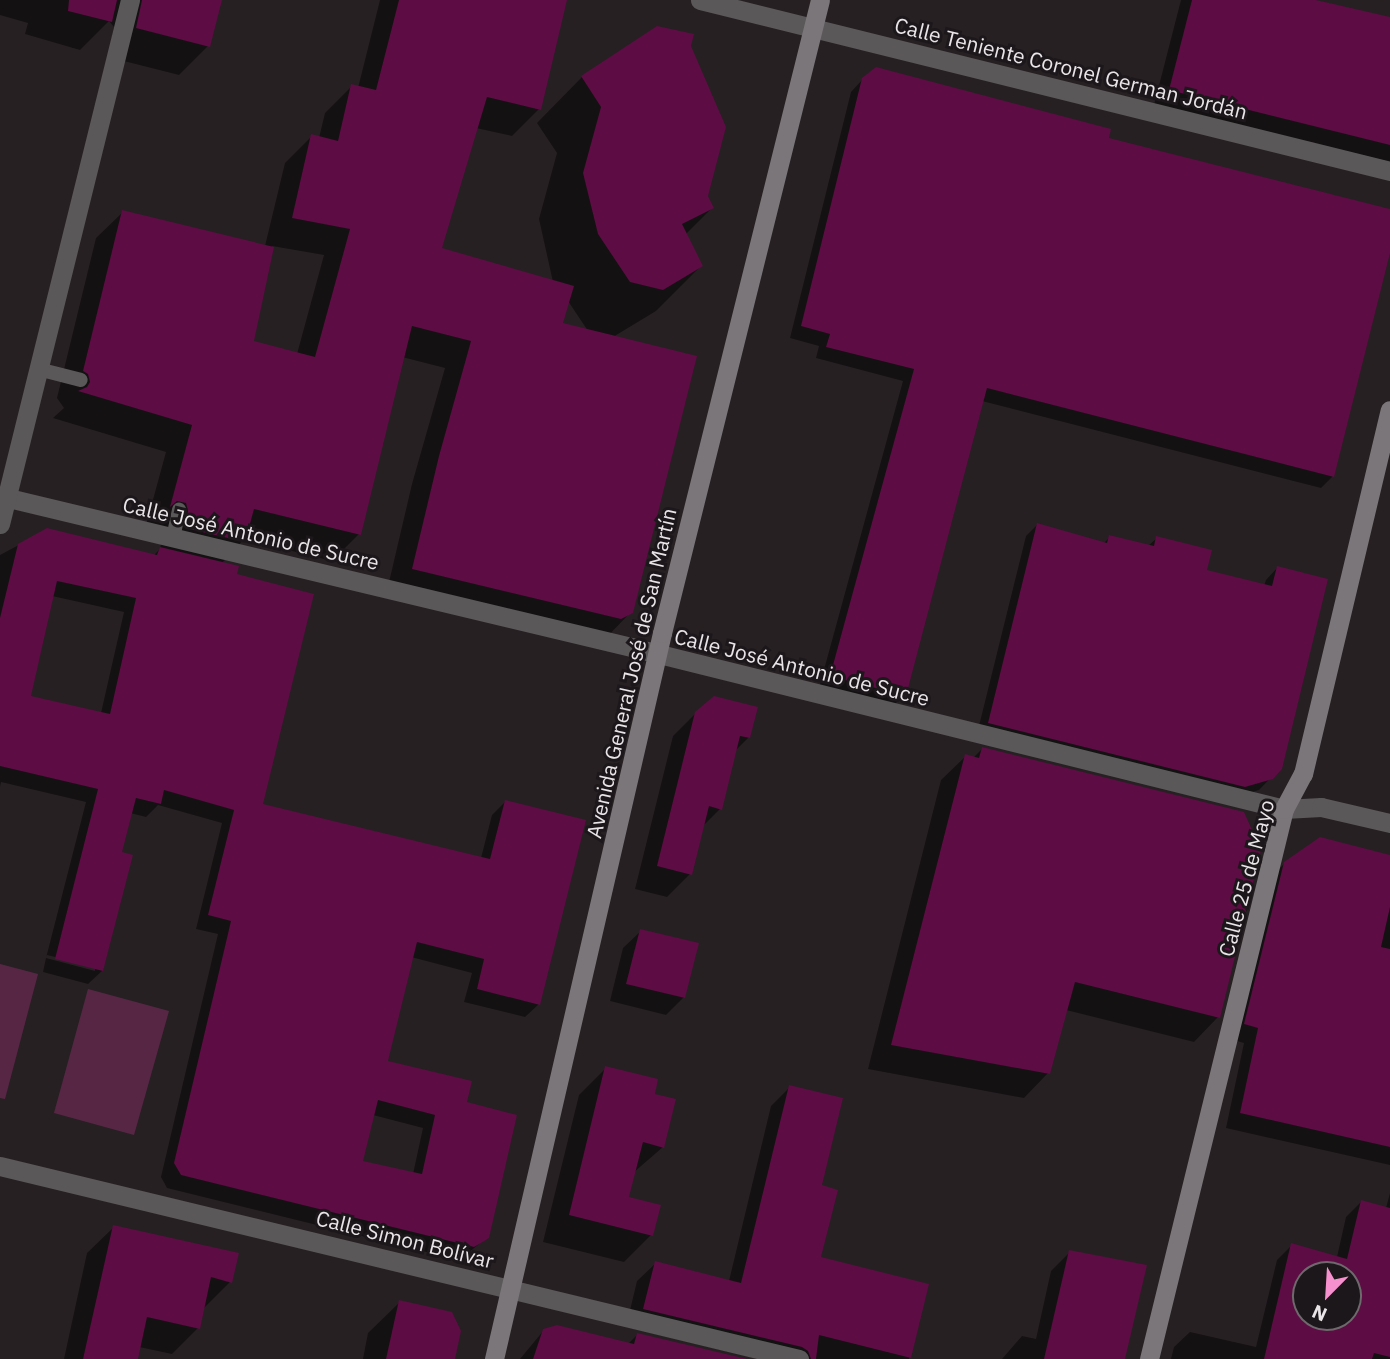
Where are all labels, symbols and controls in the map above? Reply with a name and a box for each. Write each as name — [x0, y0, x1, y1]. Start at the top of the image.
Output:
street label: Calle Teniente Coronel German Jordán — [892, 12, 1250, 124]
street label: Calle José Antonio de Sucre — [120, 491, 382, 575]
street label: Avenida General José de San Martín — [581, 505, 681, 841]
street label: Calle José Antonio de Sucre — [672, 623, 932, 711]
street label: Calle 25 de Mayo — [1213, 797, 1279, 959]
street label: Calle Simon Bolívar — [314, 1205, 496, 1273]
north arrow — [1292, 1261, 1362, 1331]
text: N — [1308, 1300, 1330, 1327]

